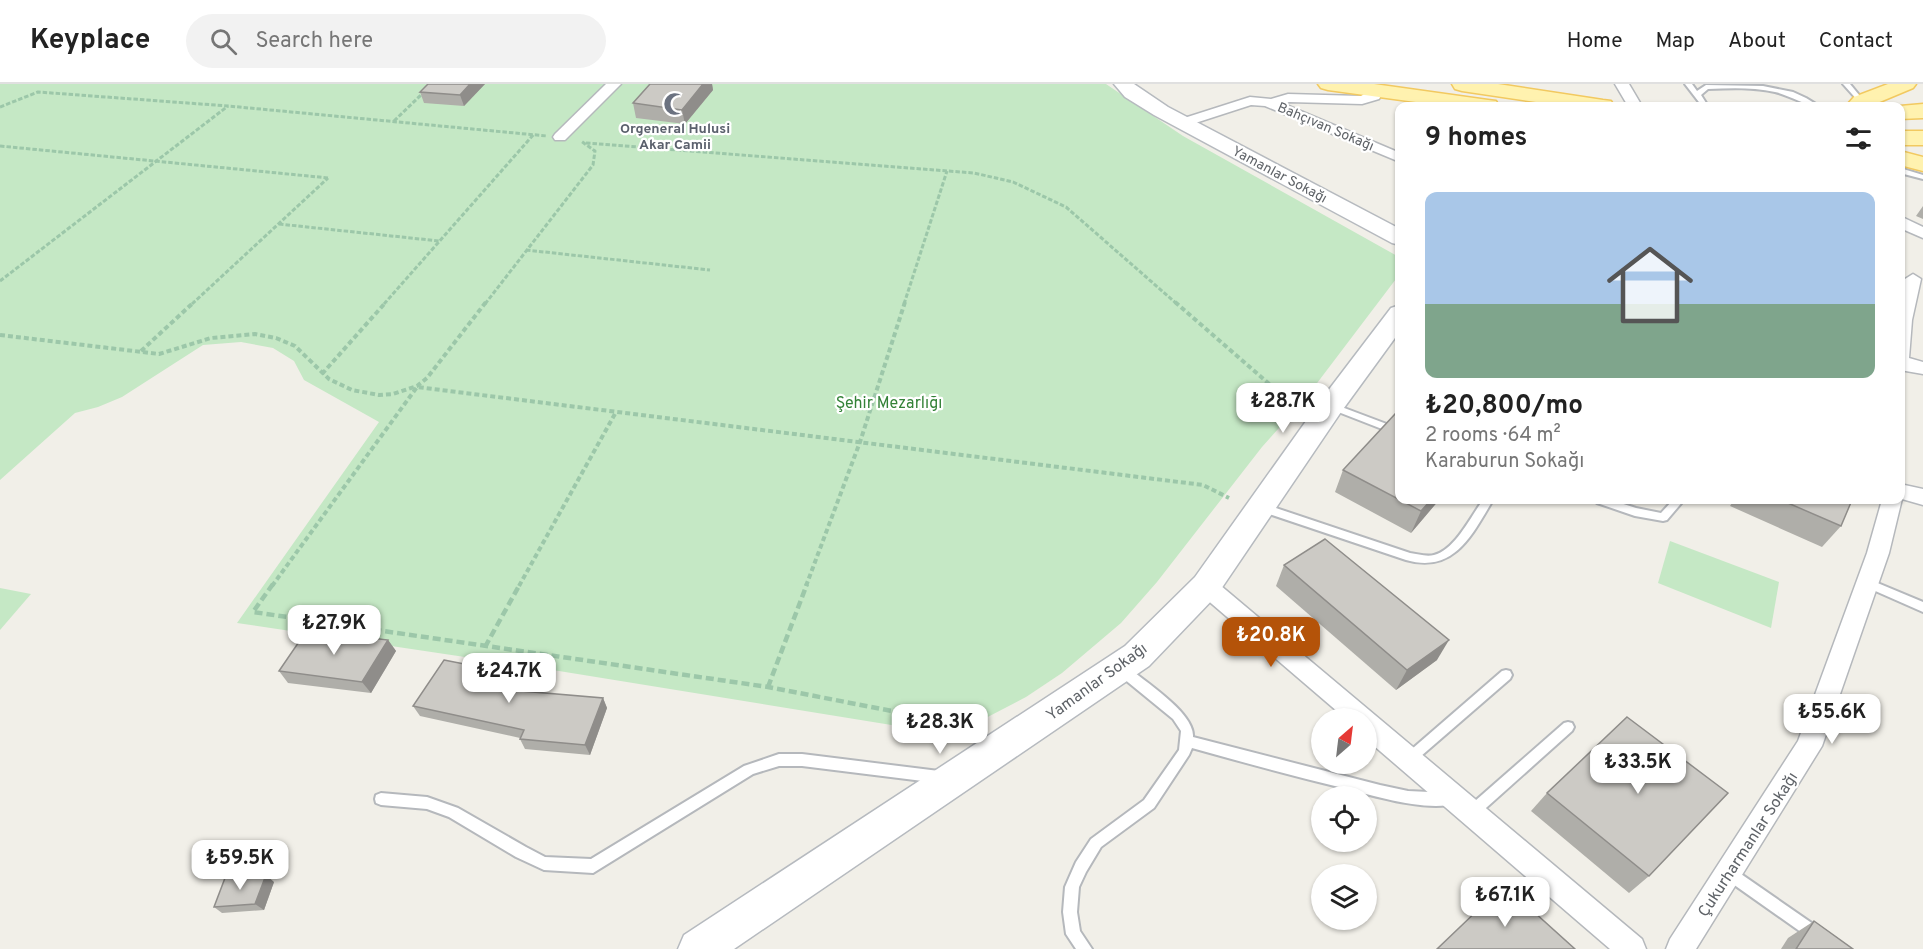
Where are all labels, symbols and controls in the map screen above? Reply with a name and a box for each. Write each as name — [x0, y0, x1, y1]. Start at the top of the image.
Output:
search box — [186, 14, 606, 68]
text: Keyplace — [30, 23, 150, 59]
icon: search — [207, 25, 240, 58]
text: Search here — [255, 28, 373, 55]
text: Home — [1567, 28, 1623, 55]
text: Map — [1656, 28, 1695, 55]
text: About — [1728, 28, 1786, 55]
text: Contact — [1819, 28, 1893, 55]
mosque icon: Orgeneral Hulusi Akar Camii — [662, 91, 688, 117]
street label: Bahçıvan Sokağı — [1275, 99, 1376, 155]
place label: Orgeneral Hulusi Akar Camii — [620, 121, 730, 154]
text: 9 homes — [1425, 122, 1527, 155]
icon: filters — [1842, 122, 1875, 155]
street label: Yamanlar Sokağı — [1229, 143, 1330, 207]
icon: home — [1596, 231, 1704, 339]
pin: ₺28.7K — [1234, 383, 1332, 434]
text: ₺28.7K — [1250, 389, 1316, 415]
text: ₺20,800/mo — [1425, 390, 1583, 423]
park label: Şehir Mezarlığı — [836, 394, 942, 414]
text: 2 rooms · 64 m² — [1425, 423, 1561, 449]
text: Karaburun Sokağı — [1425, 449, 1584, 475]
pin: ₺27.9K — [285, 605, 383, 656]
text: ₺27.9K — [302, 611, 366, 637]
pin: ₺20.8K — [1222, 617, 1320, 668]
text: ₺20.8K — [1236, 623, 1306, 649]
street label: Yamanlar Sokağı — [1043, 639, 1152, 726]
pin: ₺24.7K — [460, 653, 558, 704]
text: ₺24.7K — [476, 659, 542, 685]
pin: ₺55.6K — [1783, 694, 1881, 745]
text: ₺55.6K — [1798, 700, 1866, 726]
pin: ₺28.3K — [891, 704, 989, 755]
north arrow — [1311, 708, 1377, 774]
map controls — [1311, 708, 1377, 930]
text: ₺28.3K — [906, 710, 974, 736]
pin: ₺33.5K — [1589, 744, 1687, 795]
text: ₺33.5K — [1604, 750, 1672, 776]
street label: Çukurharmanlar Sokağı — [1694, 769, 1803, 921]
button: locate — [1311, 786, 1377, 852]
pin: ₺59.5K — [191, 840, 289, 891]
text: ₺59.5K — [206, 846, 274, 872]
button: layers — [1311, 864, 1377, 930]
pin: ₺67.1K — [1456, 877, 1554, 928]
text: ₺67.1K — [1475, 883, 1535, 909]

